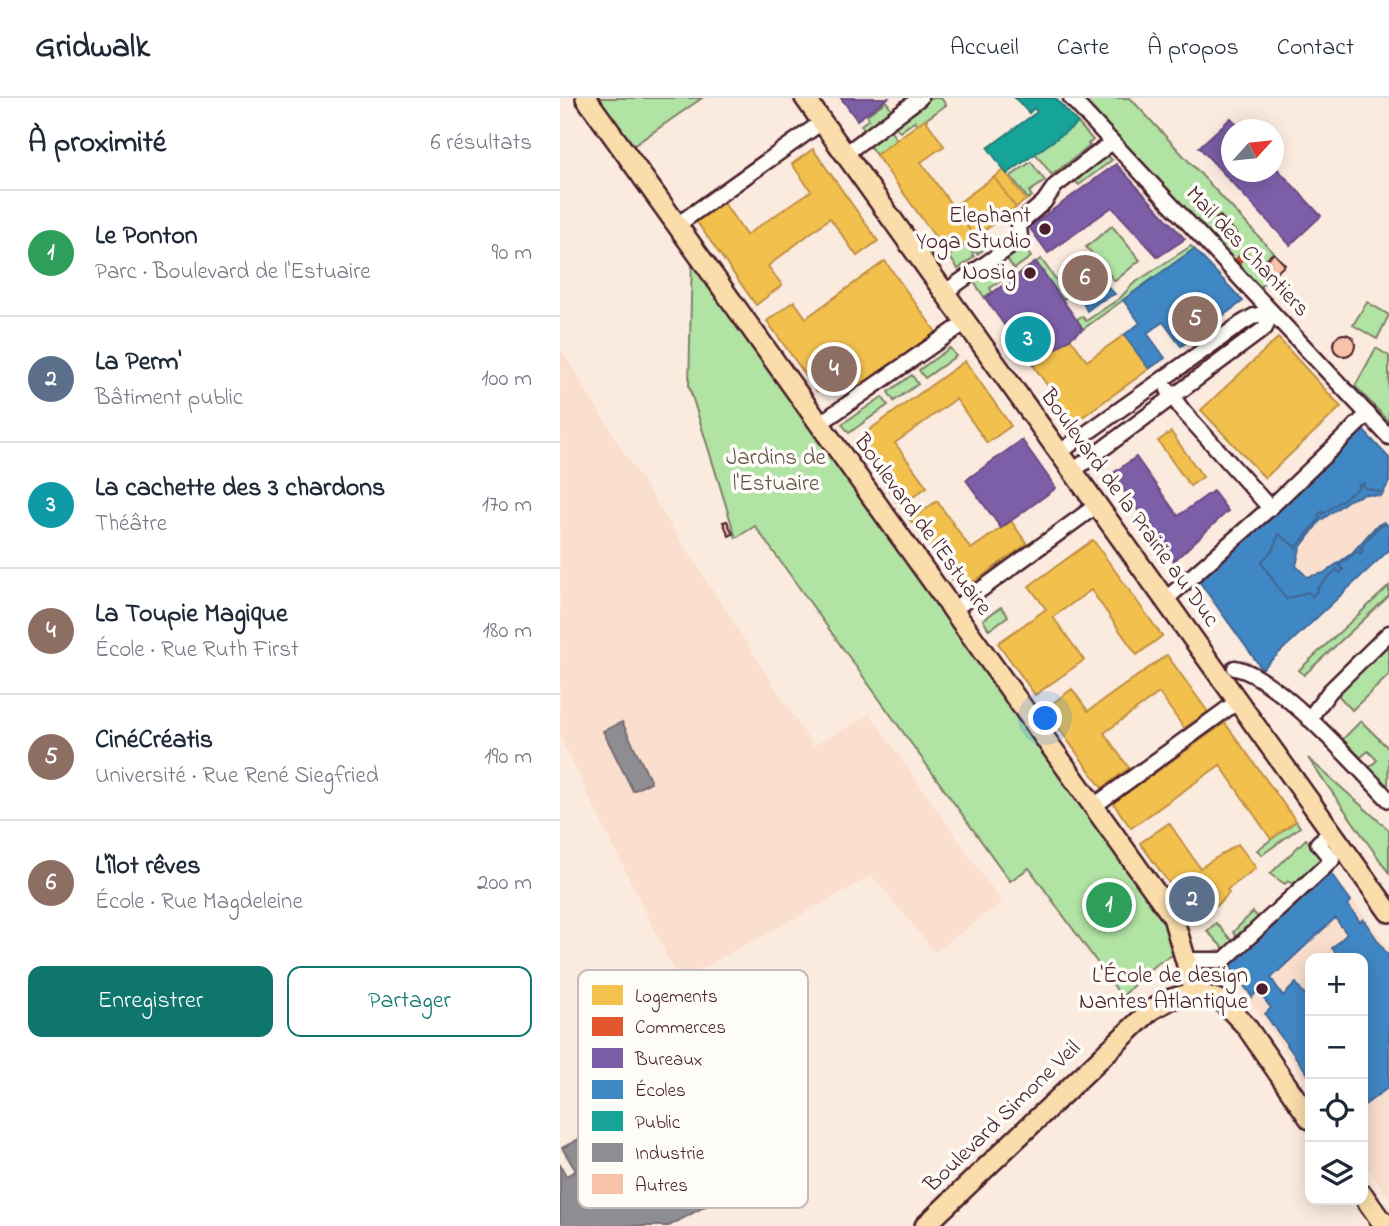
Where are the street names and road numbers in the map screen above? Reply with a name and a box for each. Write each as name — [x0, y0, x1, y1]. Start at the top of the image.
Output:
street label: Mail des Chantiers — [1177, 179, 1317, 325]
street label: Boulevard de la Prairie au Duc — [1031, 381, 1227, 635]
street label: Boulevard de l'Estuaire — [844, 427, 1000, 623]
street label: Boulevard Simone Veil — [916, 1033, 1089, 1201]

